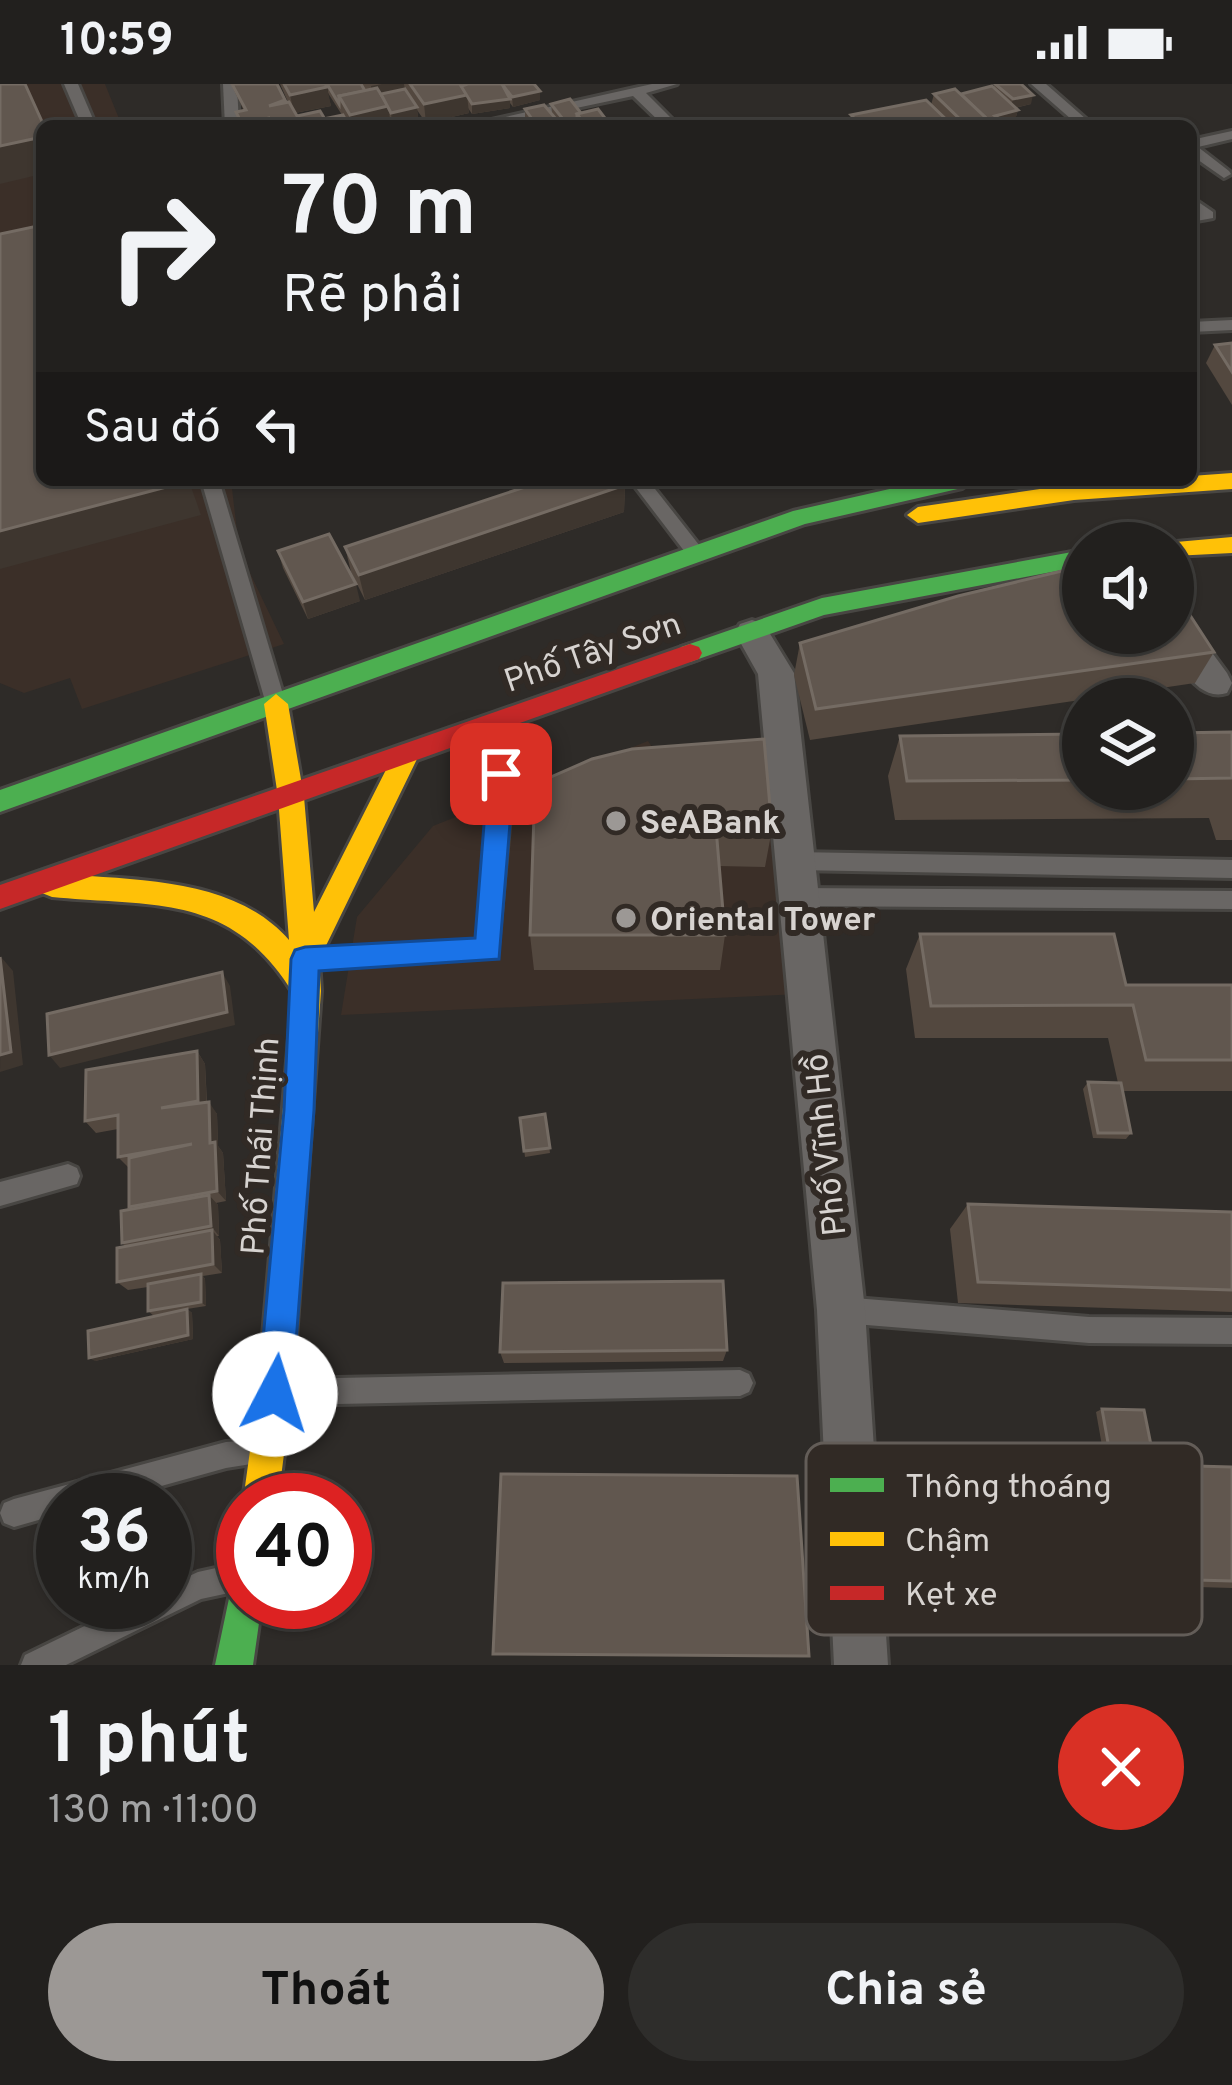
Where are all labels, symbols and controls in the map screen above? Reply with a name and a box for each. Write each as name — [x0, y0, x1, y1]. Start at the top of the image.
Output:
text: 10:59 — [60, 14, 174, 71]
text: 70 m — [282, 159, 477, 265]
icon: right — [84, 168, 240, 324]
text: Rẽ phải — [282, 263, 463, 332]
icon: left — [245, 396, 311, 462]
text: Sau đó — [84, 401, 221, 458]
map controls — [1062, 522, 1194, 810]
button: sound — [1062, 522, 1194, 654]
street label: Phố Tây Sơn — [499, 605, 687, 705]
button: layers — [1062, 678, 1194, 810]
pin — [450, 723, 552, 825]
icon: arrive — [468, 741, 534, 807]
place label: SeABank — [640, 804, 781, 846]
marker: SeABank — [603, 808, 629, 834]
place label: Oriental Tower — [650, 901, 876, 943]
marker: Oriental Tower — [613, 905, 639, 931]
street label: Phố Thái Thịnh — [234, 1036, 292, 1257]
street label: Phố Vĩnh Hồ — [798, 1051, 858, 1238]
position arrow — [212, 1331, 338, 1457]
legend — [806, 1443, 1202, 1635]
text: Thông thoáng — [905, 1468, 1112, 1510]
speed limit sign: 40 — [216, 1473, 372, 1629]
text: 36 — [78, 1498, 150, 1574]
text: Chậm — [905, 1522, 990, 1564]
text: km/h — [78, 1562, 150, 1599]
text: Kẹt xe — [905, 1576, 997, 1618]
text: 1 phút — [48, 1697, 250, 1789]
button: close — [1058, 1704, 1184, 1830]
text: 130 m · 11:00 — [48, 1788, 259, 1837]
button: Thoát — [48, 1923, 604, 2061]
button: Chia sẻ — [628, 1923, 1184, 2061]

